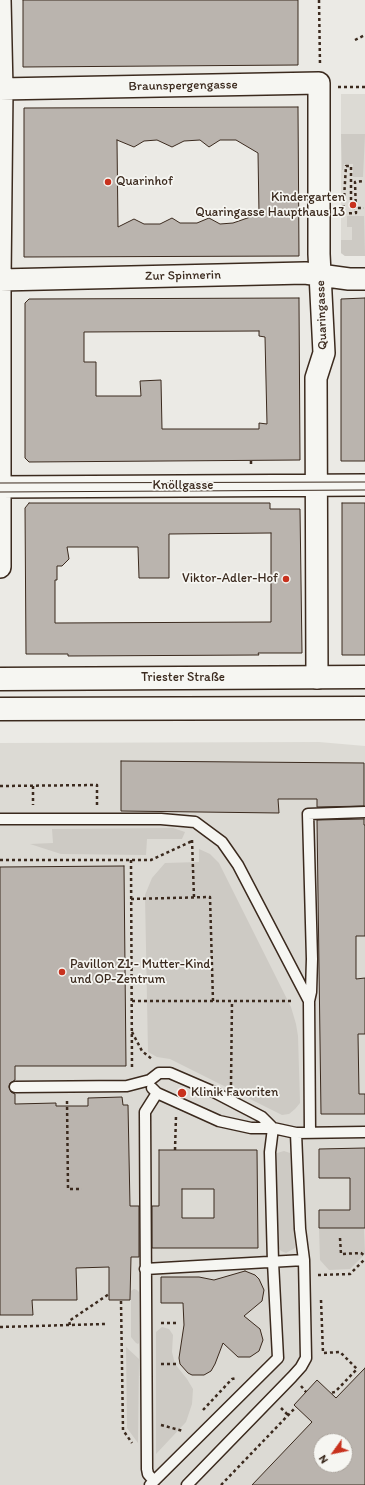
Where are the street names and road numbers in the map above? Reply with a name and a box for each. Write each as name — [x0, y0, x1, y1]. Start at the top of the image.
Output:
street label: Braunspergengasse — [128, 77, 238, 95]
street label: Zur Spinnerin — [145, 268, 221, 284]
street label: Quaringasse — [313, 280, 331, 350]
street label: Knöllgasse — [153, 478, 213, 494]
street label: Triester Straße — [141, 670, 225, 686]

